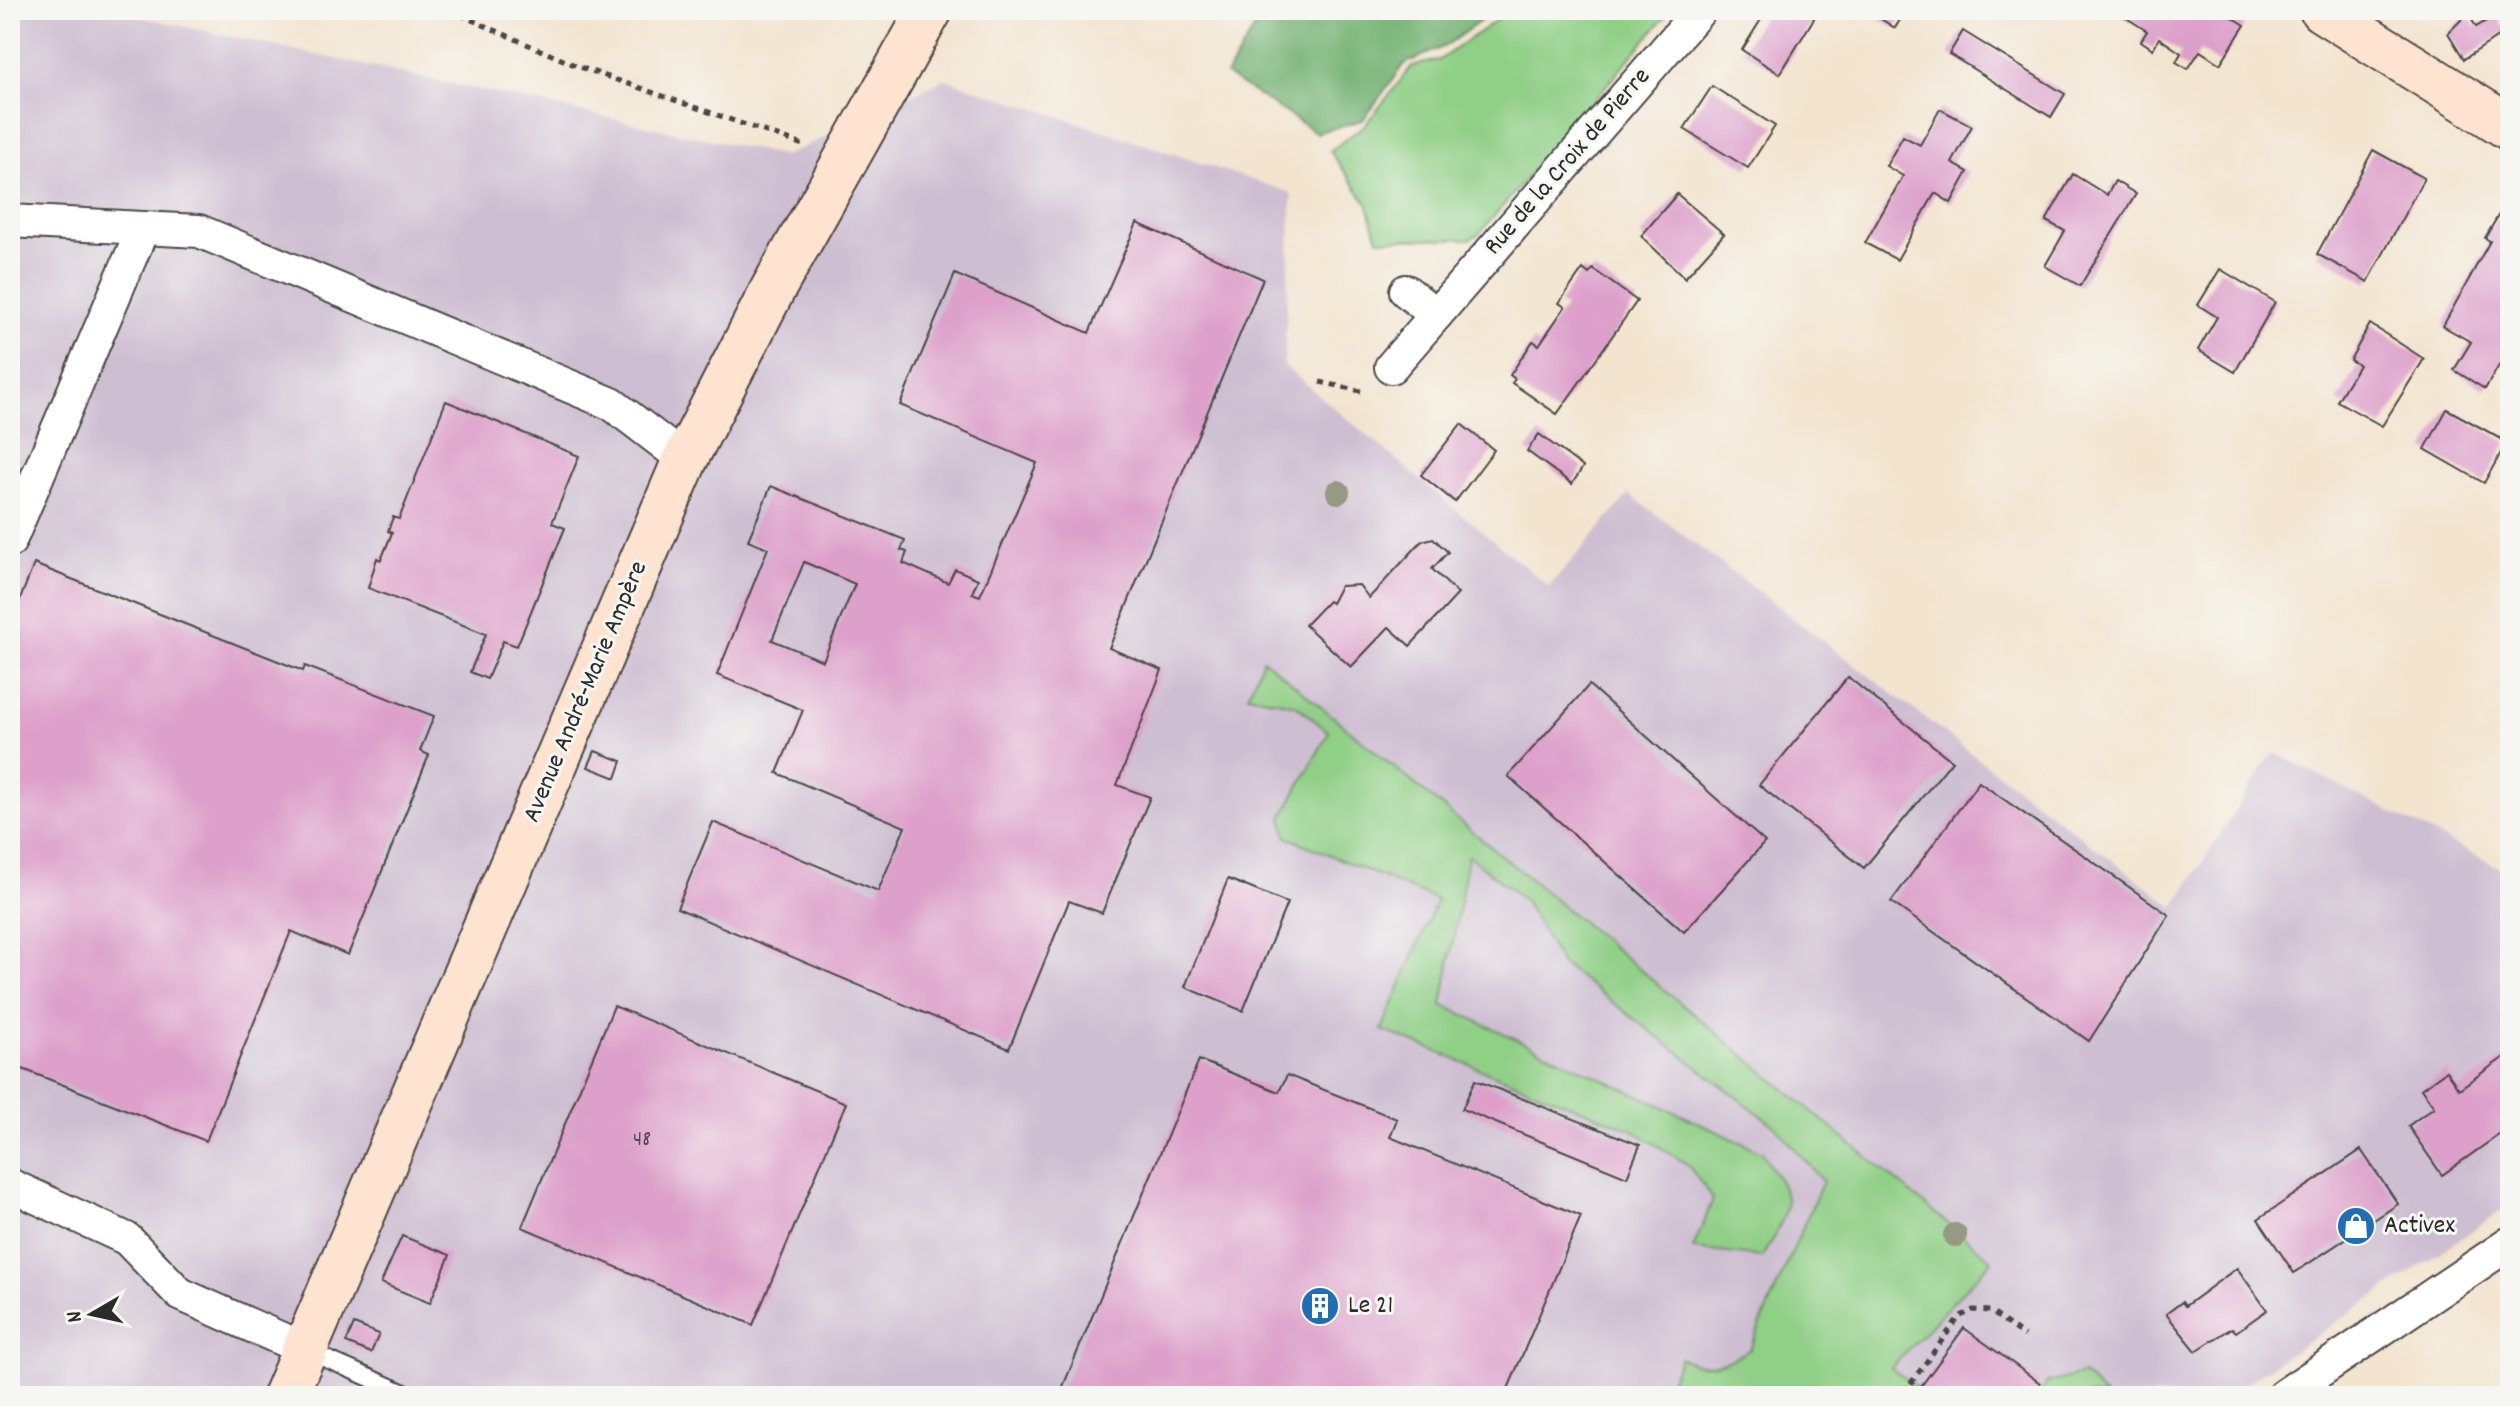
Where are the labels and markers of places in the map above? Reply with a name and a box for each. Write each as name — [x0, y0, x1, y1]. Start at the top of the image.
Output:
shop icon: Activex — [2335, 1205, 2377, 1247]
place label: Activex — [2384, 1208, 2455, 1245]
building icon: Le 21 — [1299, 1285, 1341, 1327]
place label: Le 21 — [1348, 1288, 1393, 1325]

